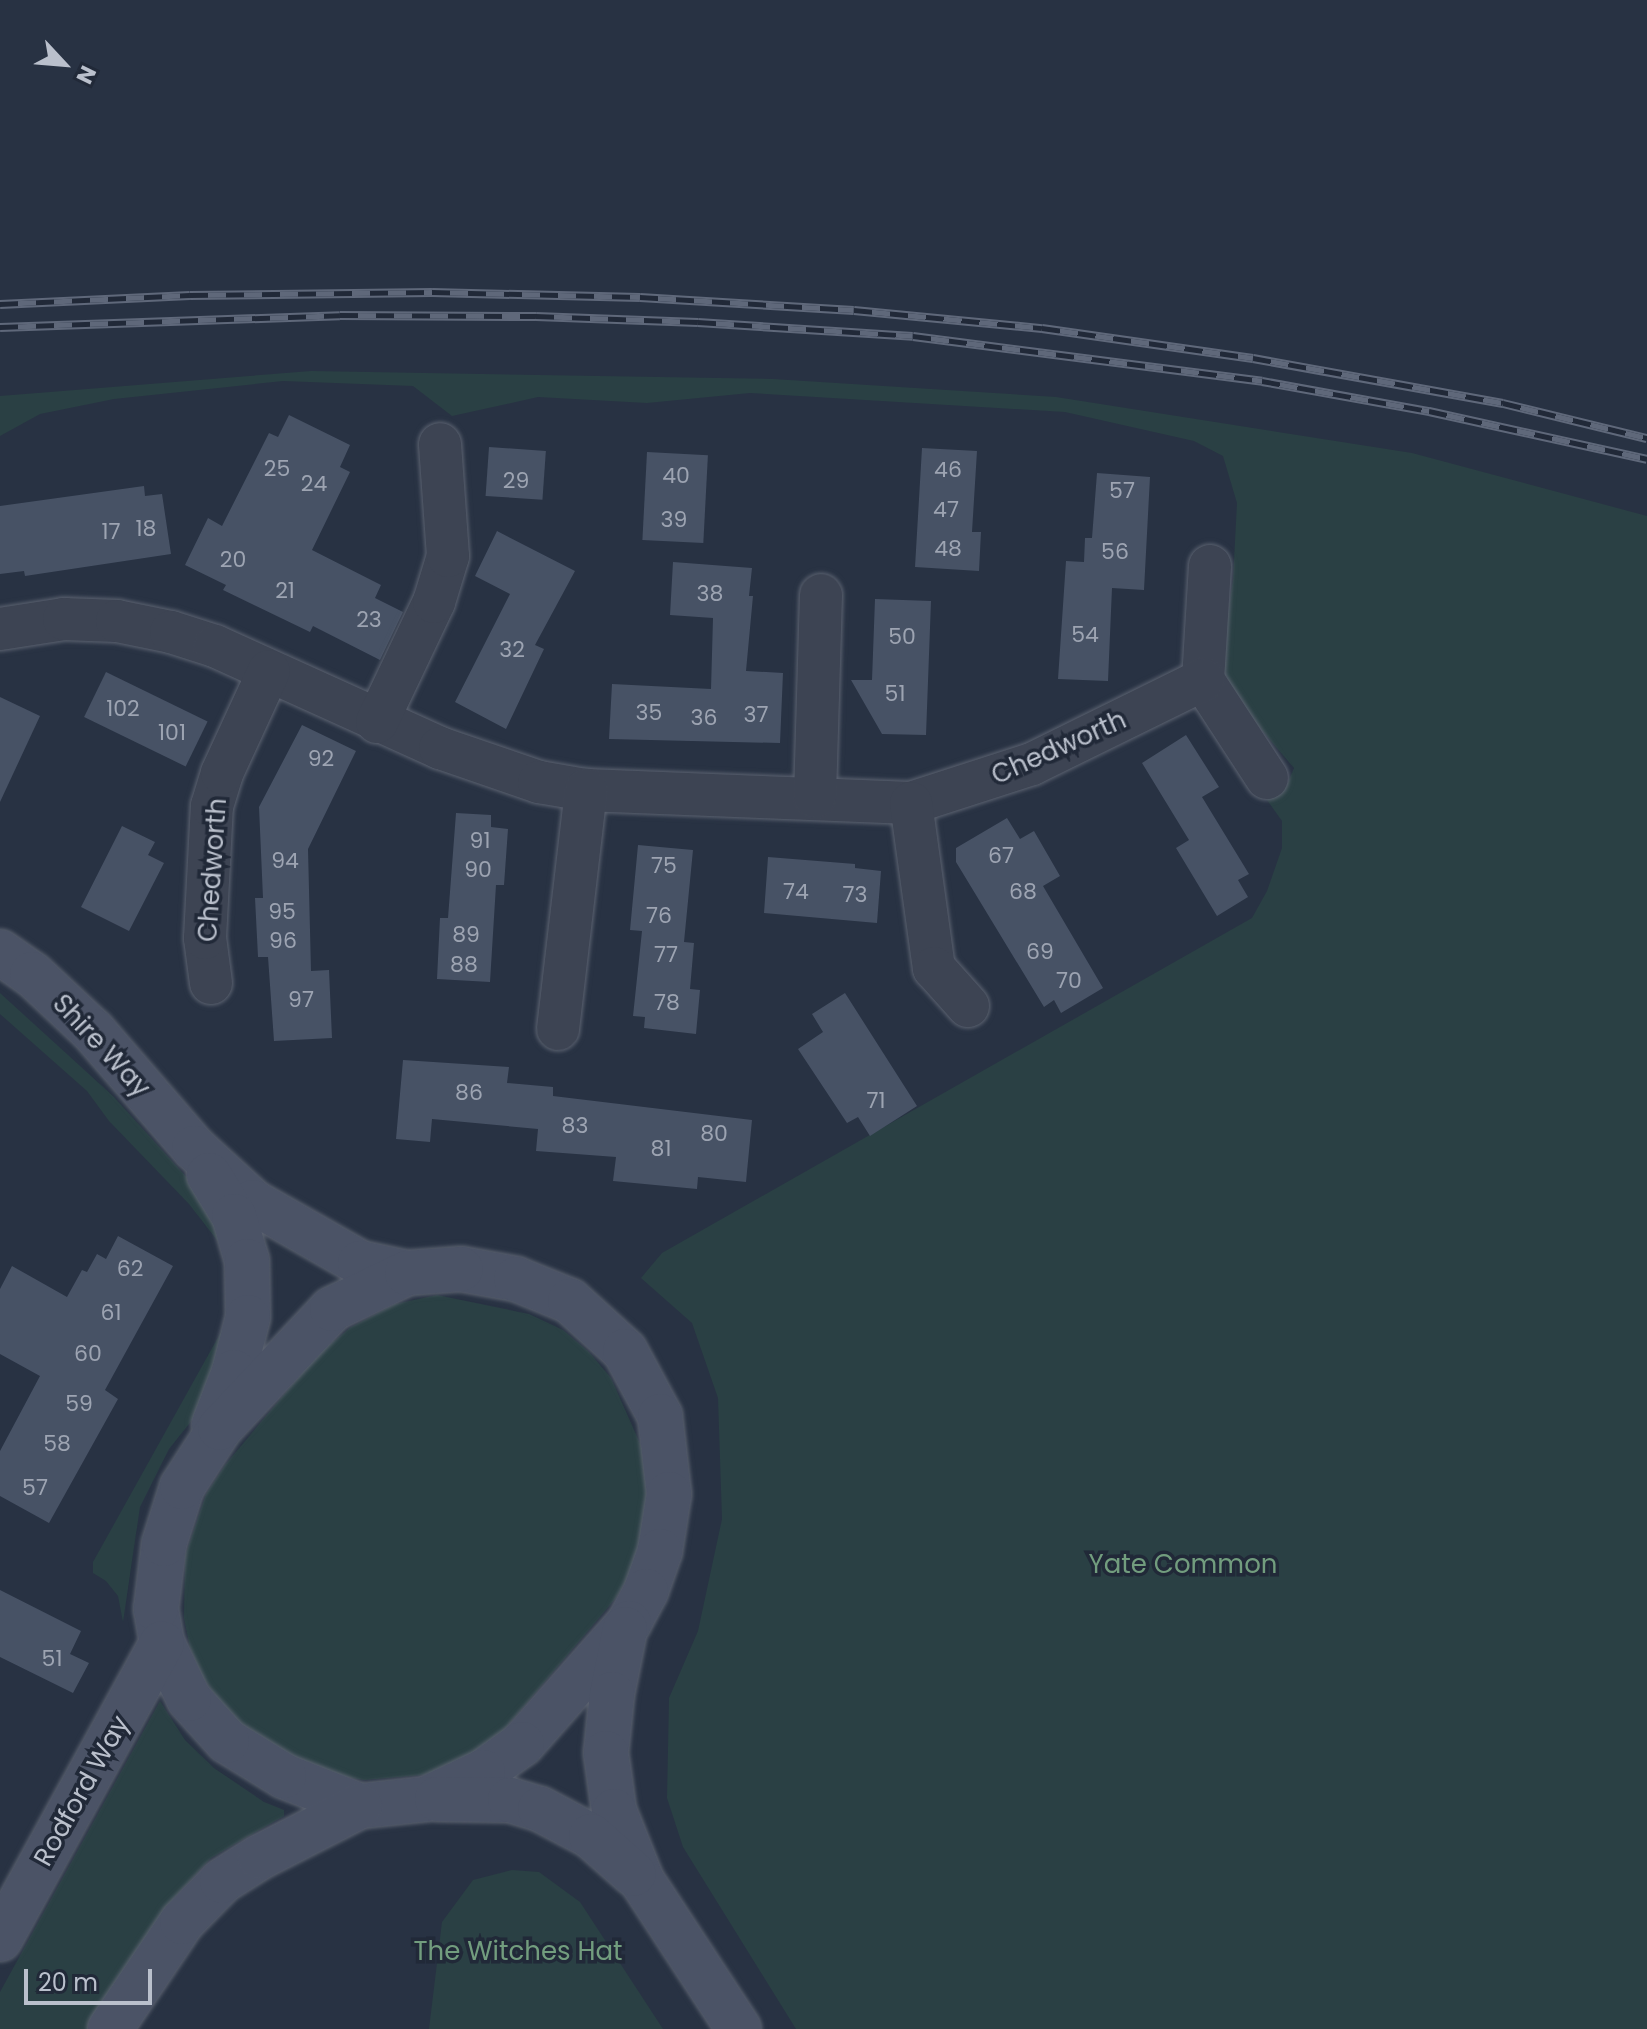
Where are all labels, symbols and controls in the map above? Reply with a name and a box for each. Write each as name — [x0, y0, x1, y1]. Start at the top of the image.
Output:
north arrow — [24, 24, 104, 104]
text: N — [68, 61, 104, 89]
house number: 25 — [264, 456, 290, 482]
house number: 46 — [934, 457, 962, 483]
house number: 40 — [662, 463, 690, 489]
house number: 29 — [503, 468, 529, 494]
house number: 24 — [301, 471, 327, 497]
house number: 57 — [1109, 478, 1135, 504]
house number: 47 — [933, 497, 959, 523]
house number: 39 — [661, 507, 687, 533]
house number: 18 — [136, 516, 156, 542]
house number: 17 — [101, 519, 121, 545]
house number: 48 — [934, 536, 962, 562]
house number: 56 — [1101, 539, 1129, 565]
house number: 20 — [220, 547, 246, 573]
house number: 21 — [275, 578, 295, 604]
house number: 38 — [697, 581, 723, 607]
house number: 23 — [356, 607, 382, 633]
house number: 54 — [1071, 622, 1099, 648]
house number: 50 — [888, 624, 916, 650]
house number: 32 — [499, 637, 525, 663]
house number: 51 — [885, 681, 905, 707]
house number: 102 — [106, 696, 140, 722]
house number: 35 — [636, 700, 662, 726]
house number: 37 — [744, 702, 768, 728]
street label: Chedworth — [987, 704, 1131, 792]
house number: 36 — [691, 705, 717, 731]
house number: 101 — [158, 720, 186, 746]
house number: 92 — [308, 746, 334, 772]
street label: Chedworth — [192, 797, 234, 943]
house number: 91 — [470, 828, 490, 854]
house number: 67 — [988, 843, 1014, 869]
house number: 94 — [271, 848, 299, 874]
house number: 75 — [651, 853, 677, 879]
house number: 90 — [464, 857, 492, 883]
house number: 74 — [783, 879, 809, 905]
house number: 68 — [1009, 879, 1037, 905]
house number: 73 — [843, 882, 867, 908]
house number: 95 — [268, 899, 296, 925]
house number: 76 — [646, 903, 672, 929]
house number: 89 — [452, 922, 480, 948]
house number: 96 — [269, 928, 297, 954]
house number: 69 — [1026, 939, 1054, 965]
house number: 77 — [654, 942, 678, 968]
house number: 88 — [450, 952, 478, 978]
house number: 70 — [1056, 968, 1082, 994]
house number: 97 — [288, 987, 314, 1013]
street label: Shire Way — [46, 988, 156, 1104]
house number: 78 — [654, 990, 680, 1016]
house number: 86 — [455, 1080, 483, 1106]
house number: 71 — [866, 1088, 886, 1114]
house number: 83 — [562, 1113, 588, 1139]
house number: 80 — [700, 1121, 728, 1147]
house number: 81 — [651, 1136, 671, 1162]
house number: 62 — [117, 1256, 143, 1282]
house number: 61 — [100, 1300, 122, 1326]
house number: 60 — [74, 1341, 102, 1367]
house number: 59 — [65, 1391, 93, 1417]
house number: 58 — [43, 1431, 71, 1457]
house number: 57 — [22, 1475, 48, 1501]
park label: Yate Common — [1089, 1549, 1277, 1581]
house number: 51 — [42, 1646, 62, 1672]
street label: Rodford Way — [28, 1710, 136, 1872]
park label: The Witches Hat — [413, 1936, 623, 1968]
scale bar — [28, 1953, 156, 2003]
text: 20 m — [38, 1966, 98, 1999]

